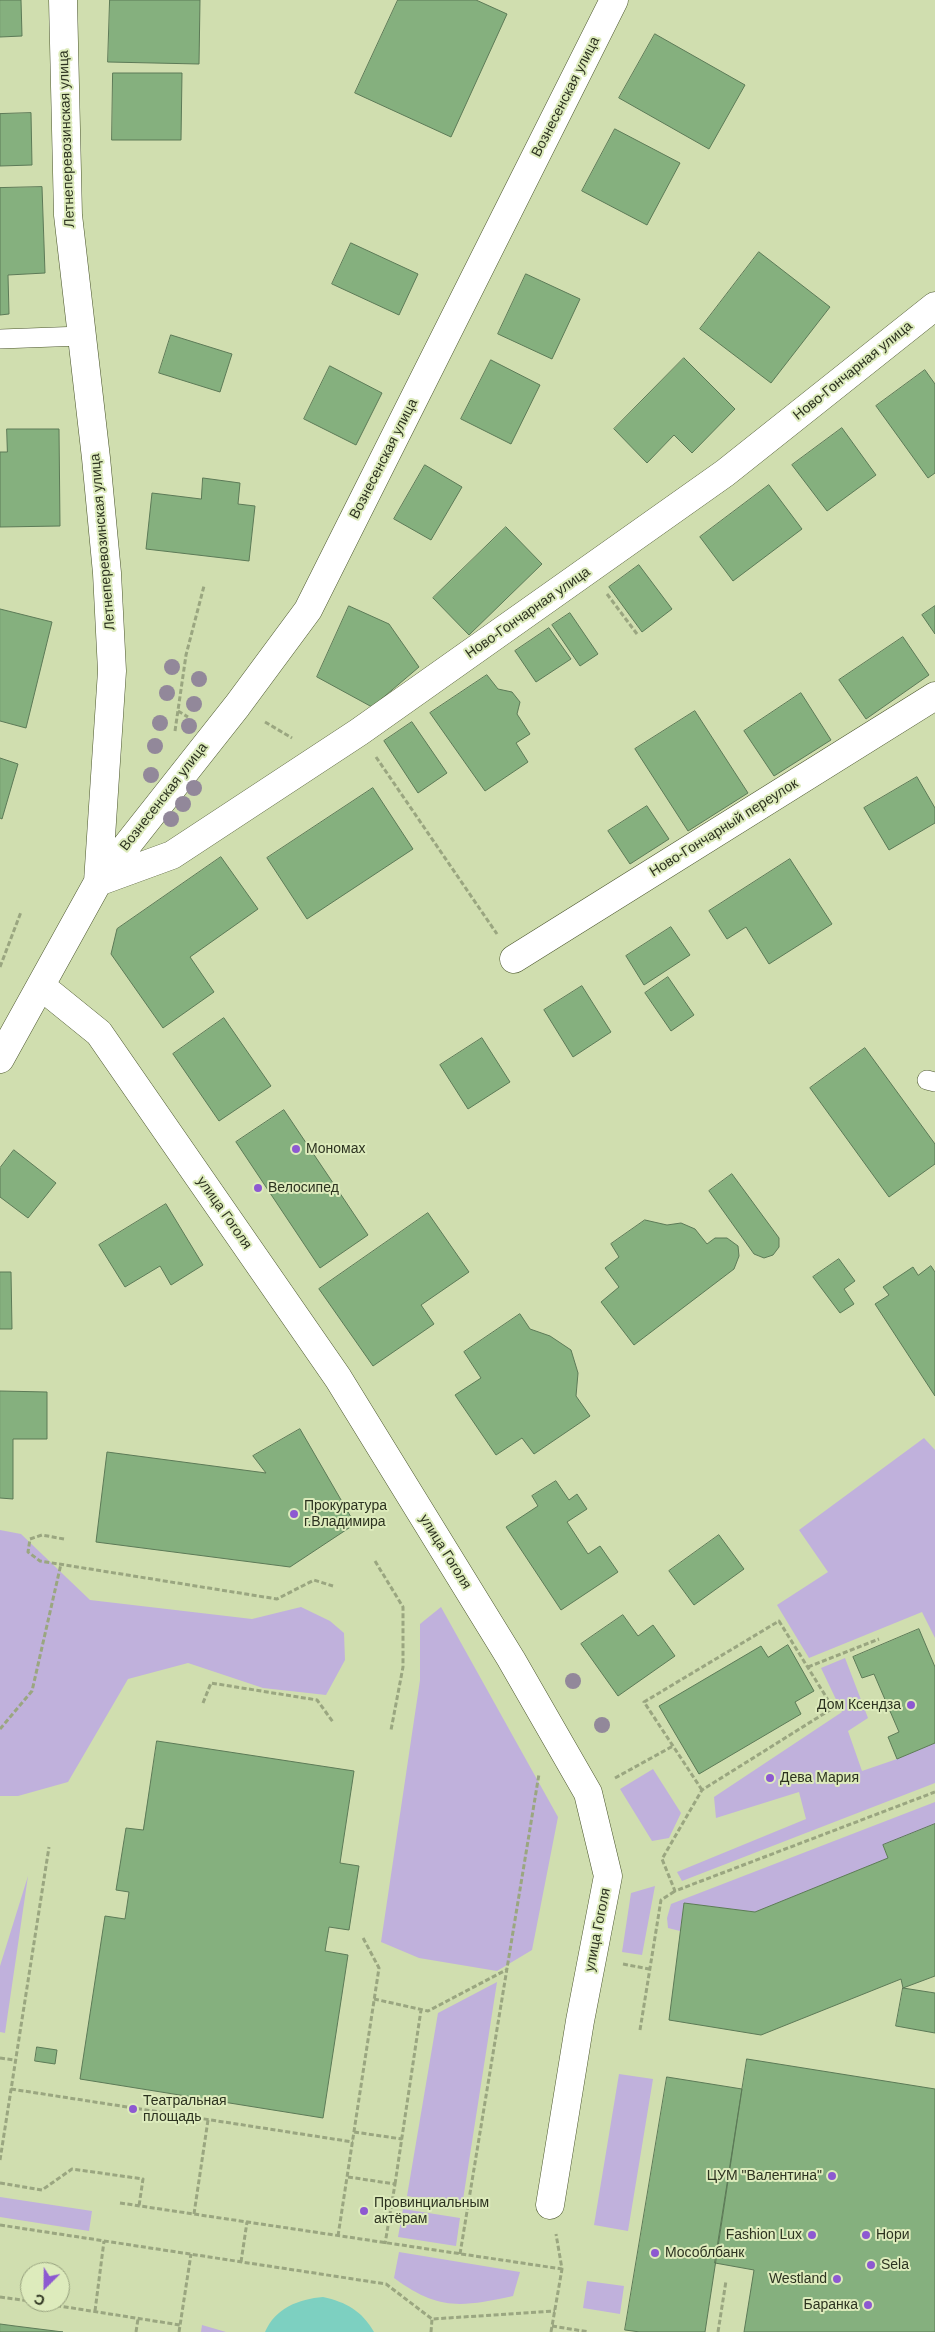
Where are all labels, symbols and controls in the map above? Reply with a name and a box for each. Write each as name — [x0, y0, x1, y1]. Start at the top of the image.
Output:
street label: Вознесенская улица — [528, 34, 604, 160]
street label: Летнеперевозинская улица — [56, 50, 78, 228]
street label: Ново-Гончарная улица — [790, 318, 916, 424]
street label: Вознесенская улица — [346, 396, 422, 522]
street label: Летнеперевозинская улица — [87, 453, 119, 631]
street label: Ново-Гончарная улица — [463, 564, 593, 662]
street label: Вознесенская улица — [117, 740, 211, 854]
street label: Ново-Гончарный переулок — [647, 775, 801, 881]
place label: Мономах — [306, 1141, 366, 1157]
marker: Мономах — [290, 1143, 302, 1155]
street label: улица Гоголя — [193, 1173, 255, 1253]
place label: Велосипед — [268, 1180, 339, 1196]
marker: Велосипед — [252, 1182, 264, 1194]
place label: Прокуратура г.Владимира — [304, 1498, 387, 1530]
marker: Прокуратура г.Владимира — [288, 1508, 300, 1520]
street label: улица Гоголя — [415, 1512, 475, 1592]
place label: Дом Ксендза — [817, 1697, 901, 1713]
marker: Дом Ксендза — [905, 1699, 917, 1711]
place label: Дева Мария — [780, 1770, 859, 1786]
marker: Дева Мария — [764, 1772, 776, 1784]
street label: улица Гоголя — [582, 1887, 614, 1973]
place label: Театральная площадь — [143, 2093, 227, 2126]
marker: Театральная площадь — [127, 2103, 139, 2115]
place label: ЦУМ "Валентина" — [707, 2168, 822, 2184]
marker: ЦУМ "Валентина" — [826, 2170, 838, 2182]
place label: Провинциальным актёрам — [374, 2195, 489, 2228]
marker: Провинциальным актёрам — [358, 2205, 370, 2217]
place label: Fashion Lux — [726, 2227, 802, 2243]
place label: Нори — [876, 2227, 910, 2243]
marker: Fashion Lux — [806, 2229, 818, 2241]
marker: Нори — [860, 2229, 872, 2241]
place label: Мособлбанк — [665, 2245, 744, 2261]
marker: Мособлбанк — [649, 2247, 661, 2259]
place label: Sela — [881, 2257, 909, 2273]
marker: Sela — [865, 2259, 877, 2271]
north arrow — [20, 2262, 70, 2312]
place label: Westland — [769, 2271, 827, 2287]
marker: Westland — [831, 2273, 843, 2285]
text: С — [32, 2291, 47, 2309]
place label: Баранка — [804, 2297, 858, 2313]
marker: Баранка — [862, 2299, 874, 2311]

